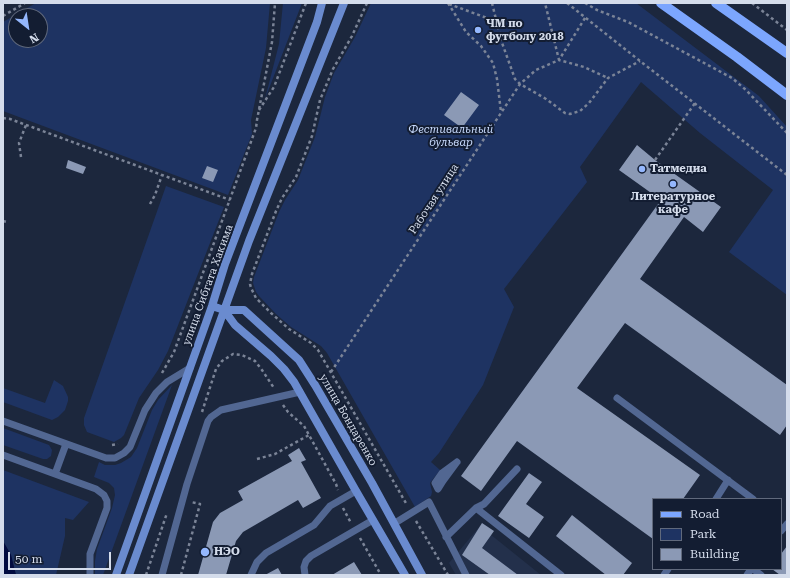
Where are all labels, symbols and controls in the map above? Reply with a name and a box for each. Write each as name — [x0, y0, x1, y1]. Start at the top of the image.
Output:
north arrow — [8, 8, 48, 48]
place label: ЧМ по футболу 2018 — [486, 17, 564, 43]
marker: ЧМ по футболу 2018 — [473, 25, 483, 35]
text: N — [27, 30, 41, 46]
park label: Фестивальный бульвар — [409, 123, 493, 149]
street label: Рабочая улица — [406, 161, 462, 237]
place label: Татмедиа — [650, 162, 707, 176]
marker: Татмедиа — [637, 164, 647, 174]
marker: Литературное кафе — [668, 179, 678, 189]
place label: Литературное кафе — [631, 190, 715, 216]
street label: улица Сибгата Хакима — [180, 223, 236, 347]
street label: улица Бондаренко — [316, 372, 380, 468]
legend — [652, 498, 782, 570]
text: Road — [690, 507, 719, 521]
text: Park — [690, 527, 716, 541]
scale bar — [10, 544, 113, 570]
place label: НЭО — [214, 545, 240, 559]
marker: НЭО — [199, 546, 211, 558]
text: Building — [690, 547, 739, 561]
text: 50 m — [15, 552, 42, 566]

